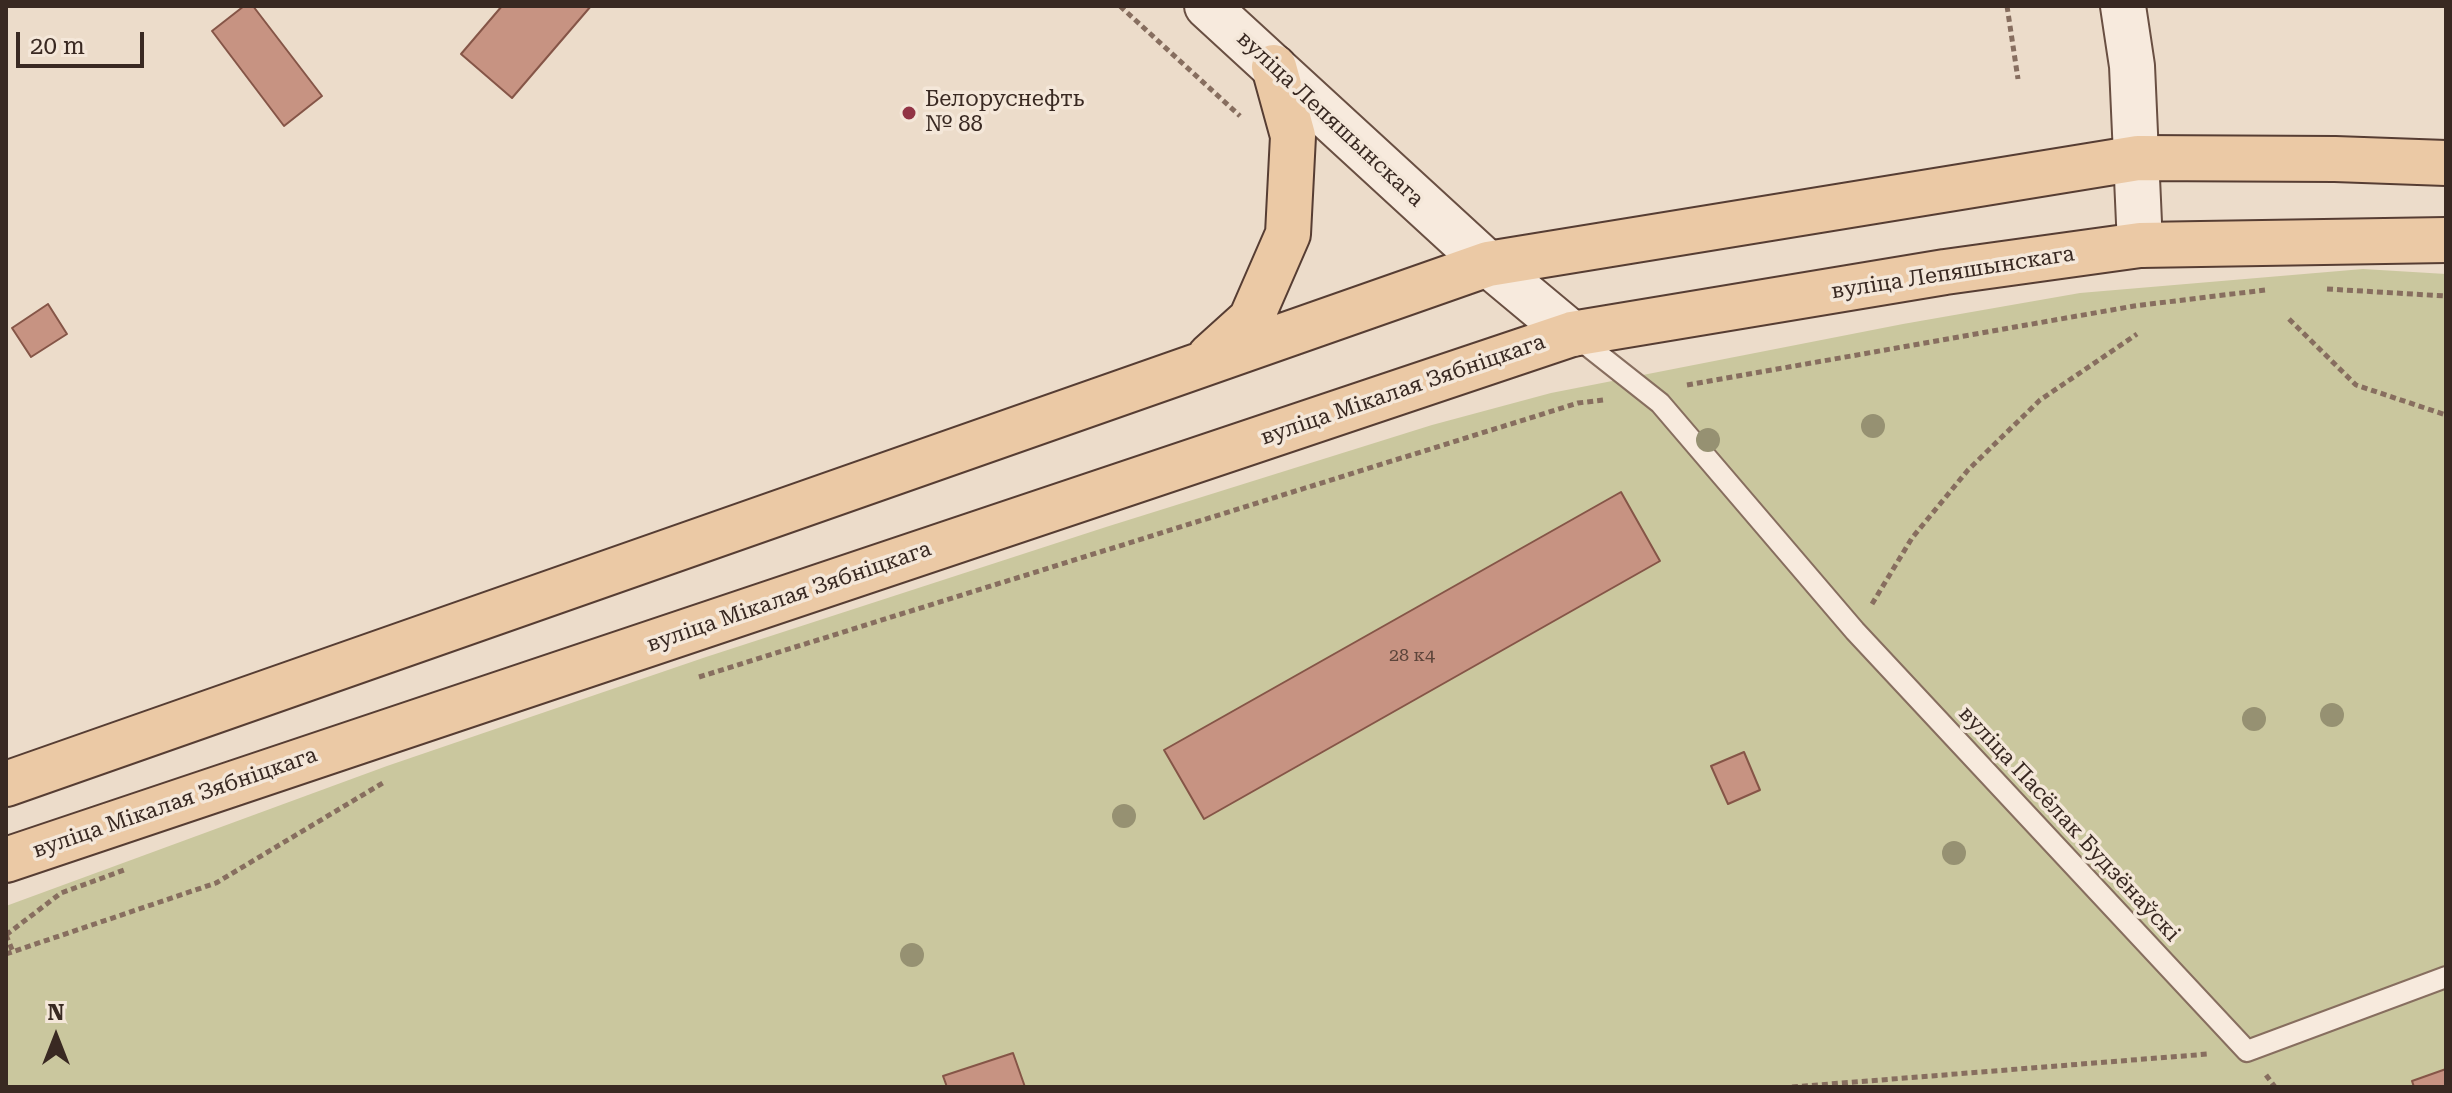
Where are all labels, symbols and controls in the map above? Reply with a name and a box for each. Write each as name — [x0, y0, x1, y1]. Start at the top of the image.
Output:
scale bar — [20, 16, 148, 66]
street label: вуліца Лепяшынскага — [1231, 26, 1429, 212]
text: 20 m — [30, 32, 85, 60]
place label: Белоруснефть № 88 — [925, 87, 1084, 138]
marker: Белоруснефть № 88 — [900, 104, 918, 122]
street label: вуліца Лепяшынскага — [1830, 241, 2076, 305]
street label: вуліца Мікалая Зябніцкага — [1257, 329, 1549, 451]
street label: вуліца Мікалая Зябніцкага — [643, 536, 935, 658]
house number: 28 к4 — [1389, 645, 1435, 667]
street label: вуліца Пасёлак Будзёнаўскі — [1953, 701, 2185, 947]
street label: вуліца Мікалая Зябніцкага — [29, 742, 321, 864]
north arrow — [16, 997, 96, 1077]
text: N — [48, 1000, 64, 1025]

